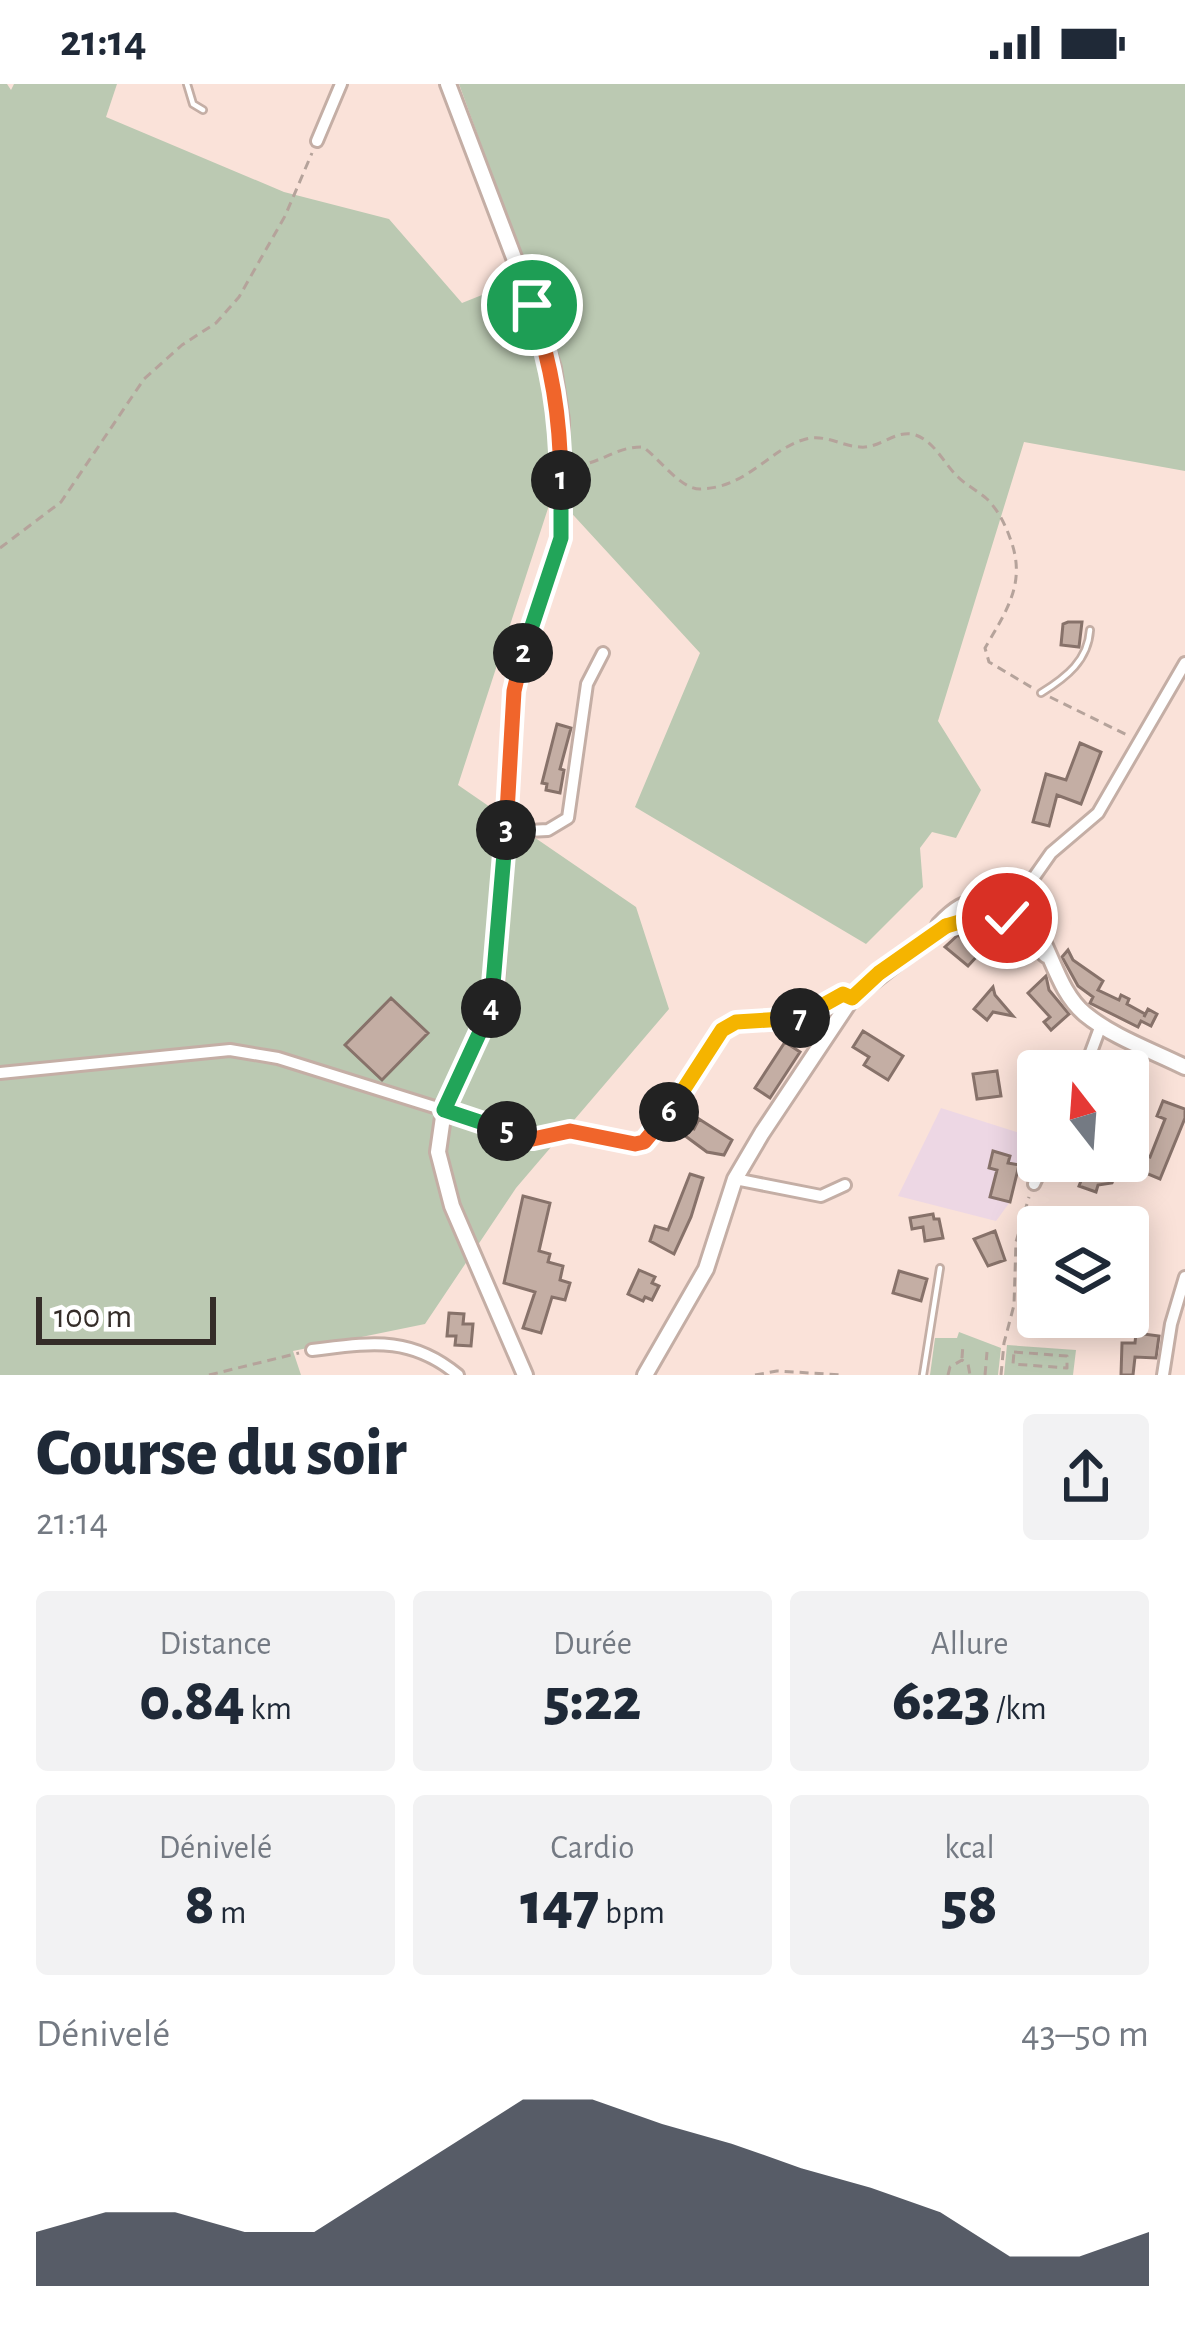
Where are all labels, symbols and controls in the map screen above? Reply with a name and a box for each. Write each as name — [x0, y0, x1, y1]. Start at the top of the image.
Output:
text: 21:14 — [60, 19, 147, 64]
pin — [481, 254, 583, 356]
icon: arrive — [499, 272, 565, 338]
pin: 1 — [531, 450, 591, 510]
text: 1 — [555, 463, 567, 496]
pin: 2 — [493, 623, 553, 683]
text: 2 — [515, 636, 531, 669]
pin: 3 — [476, 800, 536, 860]
text: 3 — [499, 813, 513, 846]
pin — [956, 867, 1058, 969]
icon: check — [974, 885, 1040, 951]
pin: 4 — [461, 978, 521, 1038]
pin: 7 — [770, 988, 830, 1048]
text: 4 — [483, 991, 499, 1024]
text: 7 — [793, 1001, 807, 1034]
north arrow — [1017, 1050, 1149, 1182]
map controls — [1017, 1050, 1149, 1338]
pin: 6 — [639, 1082, 699, 1142]
text: 6 — [661, 1095, 677, 1128]
pin: 5 — [477, 1101, 537, 1161]
text: 5 — [500, 1114, 514, 1147]
button: layers — [1017, 1206, 1149, 1338]
scale bar — [36, 1291, 216, 1344]
text: 100 m — [54, 1301, 132, 1334]
button: share — [1023, 1414, 1149, 1540]
text: Course du soir — [36, 1421, 407, 1487]
text: 21:14 — [36, 1503, 108, 1542]
text: Distance — [160, 1628, 271, 1661]
text: Durée — [553, 1628, 632, 1661]
text: Allure — [931, 1628, 1008, 1661]
text: 0.84 — [139, 1671, 245, 1731]
text: 5:22 — [544, 1671, 641, 1731]
text: 6:23 — [892, 1671, 990, 1731]
text: km — [245, 1693, 292, 1726]
text: /km — [990, 1693, 1047, 1726]
text: Dénivelé — [159, 1832, 272, 1865]
text: Cardio — [551, 1832, 635, 1865]
text: kcal — [944, 1832, 995, 1865]
text: 8 — [185, 1875, 215, 1935]
text: 147 — [520, 1875, 600, 1935]
text: 58 — [941, 1875, 998, 1935]
text: m — [215, 1897, 246, 1930]
text: bpm — [600, 1897, 665, 1930]
text: Dénivelé — [36, 2015, 170, 2054]
text: 43–50 m — [1021, 2015, 1149, 2054]

